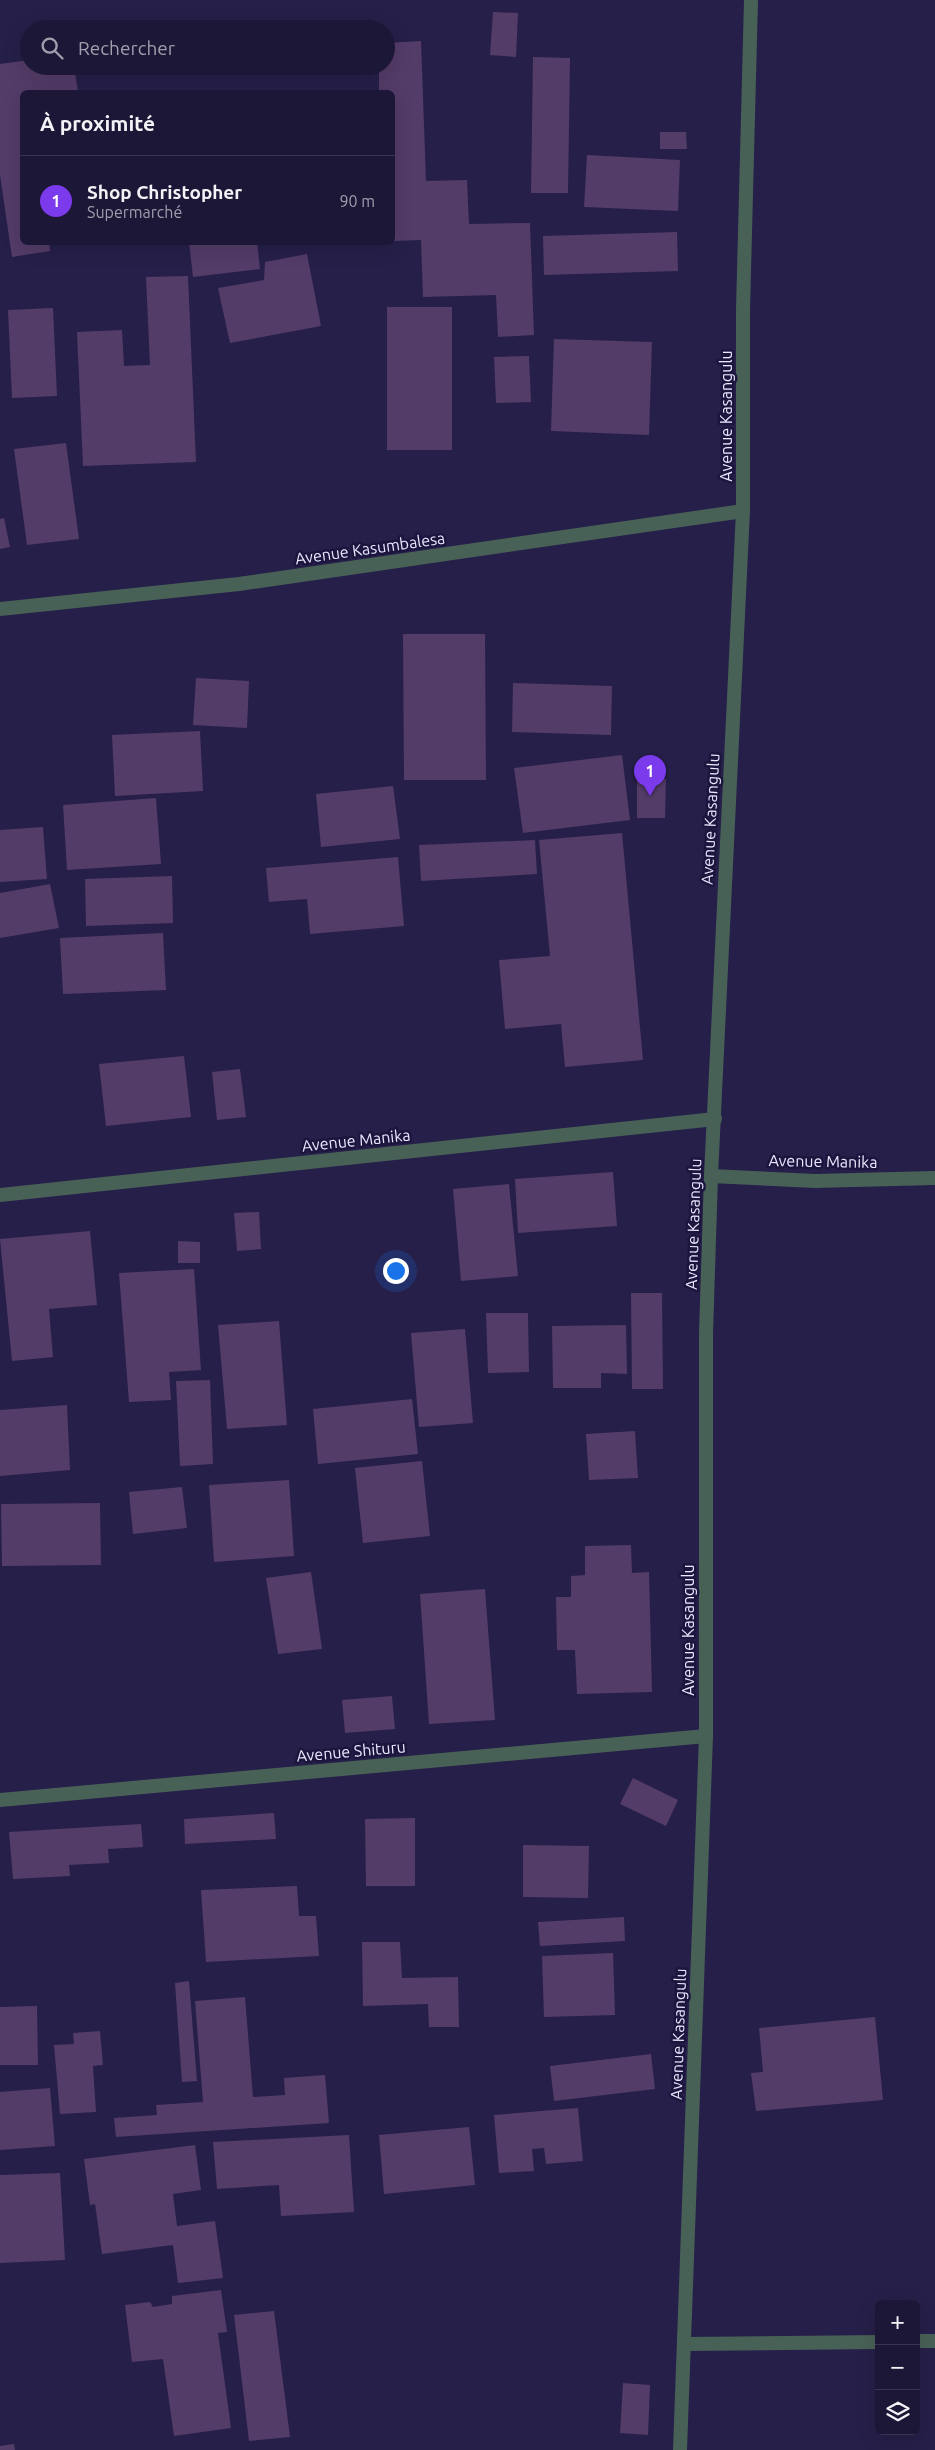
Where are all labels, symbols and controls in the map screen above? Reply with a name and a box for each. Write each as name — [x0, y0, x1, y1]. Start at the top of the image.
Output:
search box — [20, 20, 395, 75]
icon: search — [38, 34, 66, 62]
text: Rechercher — [78, 37, 175, 59]
text: À proximité — [40, 111, 155, 135]
text: Shop Christopher — [87, 181, 242, 203]
text: 1 — [51, 192, 61, 210]
text: 90 m — [339, 192, 375, 210]
text: Supermarché — [87, 203, 182, 221]
street label: Avenue Kasangulu — [717, 350, 735, 482]
street label: Avenue Kasumbalesa — [294, 529, 446, 567]
street label: Avenue Kasangulu — [698, 753, 722, 885]
pin: 1 — [634, 755, 666, 796]
street label: Avenue Manika — [301, 1125, 411, 1155]
street label: Avenue Manika — [768, 1151, 878, 1171]
street label: Avenue Kasangulu — [682, 1158, 704, 1290]
your location — [383, 1258, 409, 1284]
street label: Avenue Kasangulu — [679, 1564, 697, 1696]
street label: Avenue Shituru — [296, 1737, 406, 1765]
street label: Avenue Kasangulu — [667, 1968, 689, 2100]
map controls — [875, 2300, 920, 2435]
button: + — [875, 2300, 920, 2345]
button: − — [875, 2345, 920, 2390]
button: layers — [875, 2390, 920, 2435]

